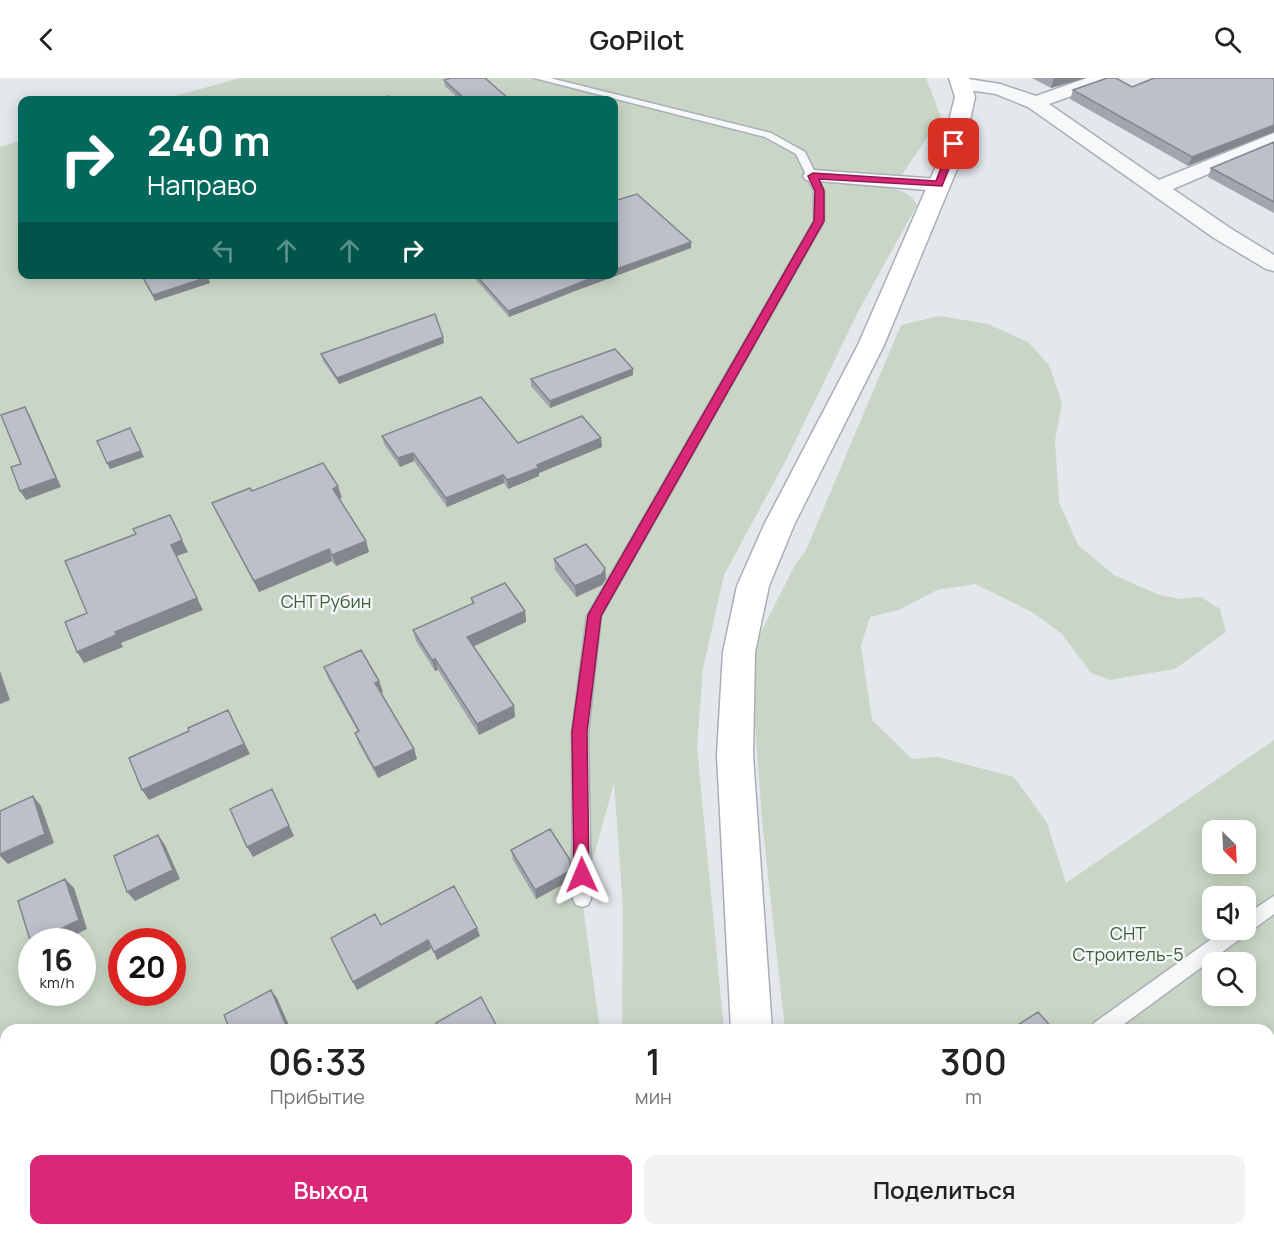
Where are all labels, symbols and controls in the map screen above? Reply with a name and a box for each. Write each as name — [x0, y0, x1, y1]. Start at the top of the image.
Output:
text: GoPilot — [589, 21, 685, 58]
icon: back — [30, 23, 63, 56]
icon: search — [1211, 23, 1244, 56]
text: 240 m — [147, 111, 271, 169]
pin — [928, 118, 979, 169]
icon: right — [48, 120, 126, 198]
icon: arrive — [937, 127, 970, 160]
text: Направо — [147, 166, 257, 203]
icon: left — [207, 234, 240, 267]
icon: ahead — [270, 234, 303, 267]
icon: ahead — [333, 234, 366, 267]
icon: right — [396, 234, 429, 267]
park label: СНТ Рубин — [281, 589, 371, 613]
north arrow — [1202, 820, 1256, 874]
map controls — [1202, 820, 1256, 1006]
position arrow — [550, 843, 614, 907]
button: sound — [1202, 886, 1256, 940]
park label: СНТ Строитель-5 — [1072, 921, 1184, 966]
speed limit sign: 20 — [108, 928, 186, 1006]
text: 16 — [41, 939, 73, 980]
button: search — [1202, 952, 1256, 1006]
text: km/h — [40, 972, 74, 993]
text: 06:33 — [268, 1037, 367, 1086]
text: 1 — [646, 1037, 661, 1086]
text: 300 — [940, 1037, 1007, 1086]
text: Прибытие — [270, 1083, 365, 1110]
text: мин — [635, 1083, 672, 1110]
text: m — [965, 1083, 982, 1110]
button: Выход — [30, 1155, 632, 1224]
button: Поделиться — [644, 1155, 1245, 1224]

